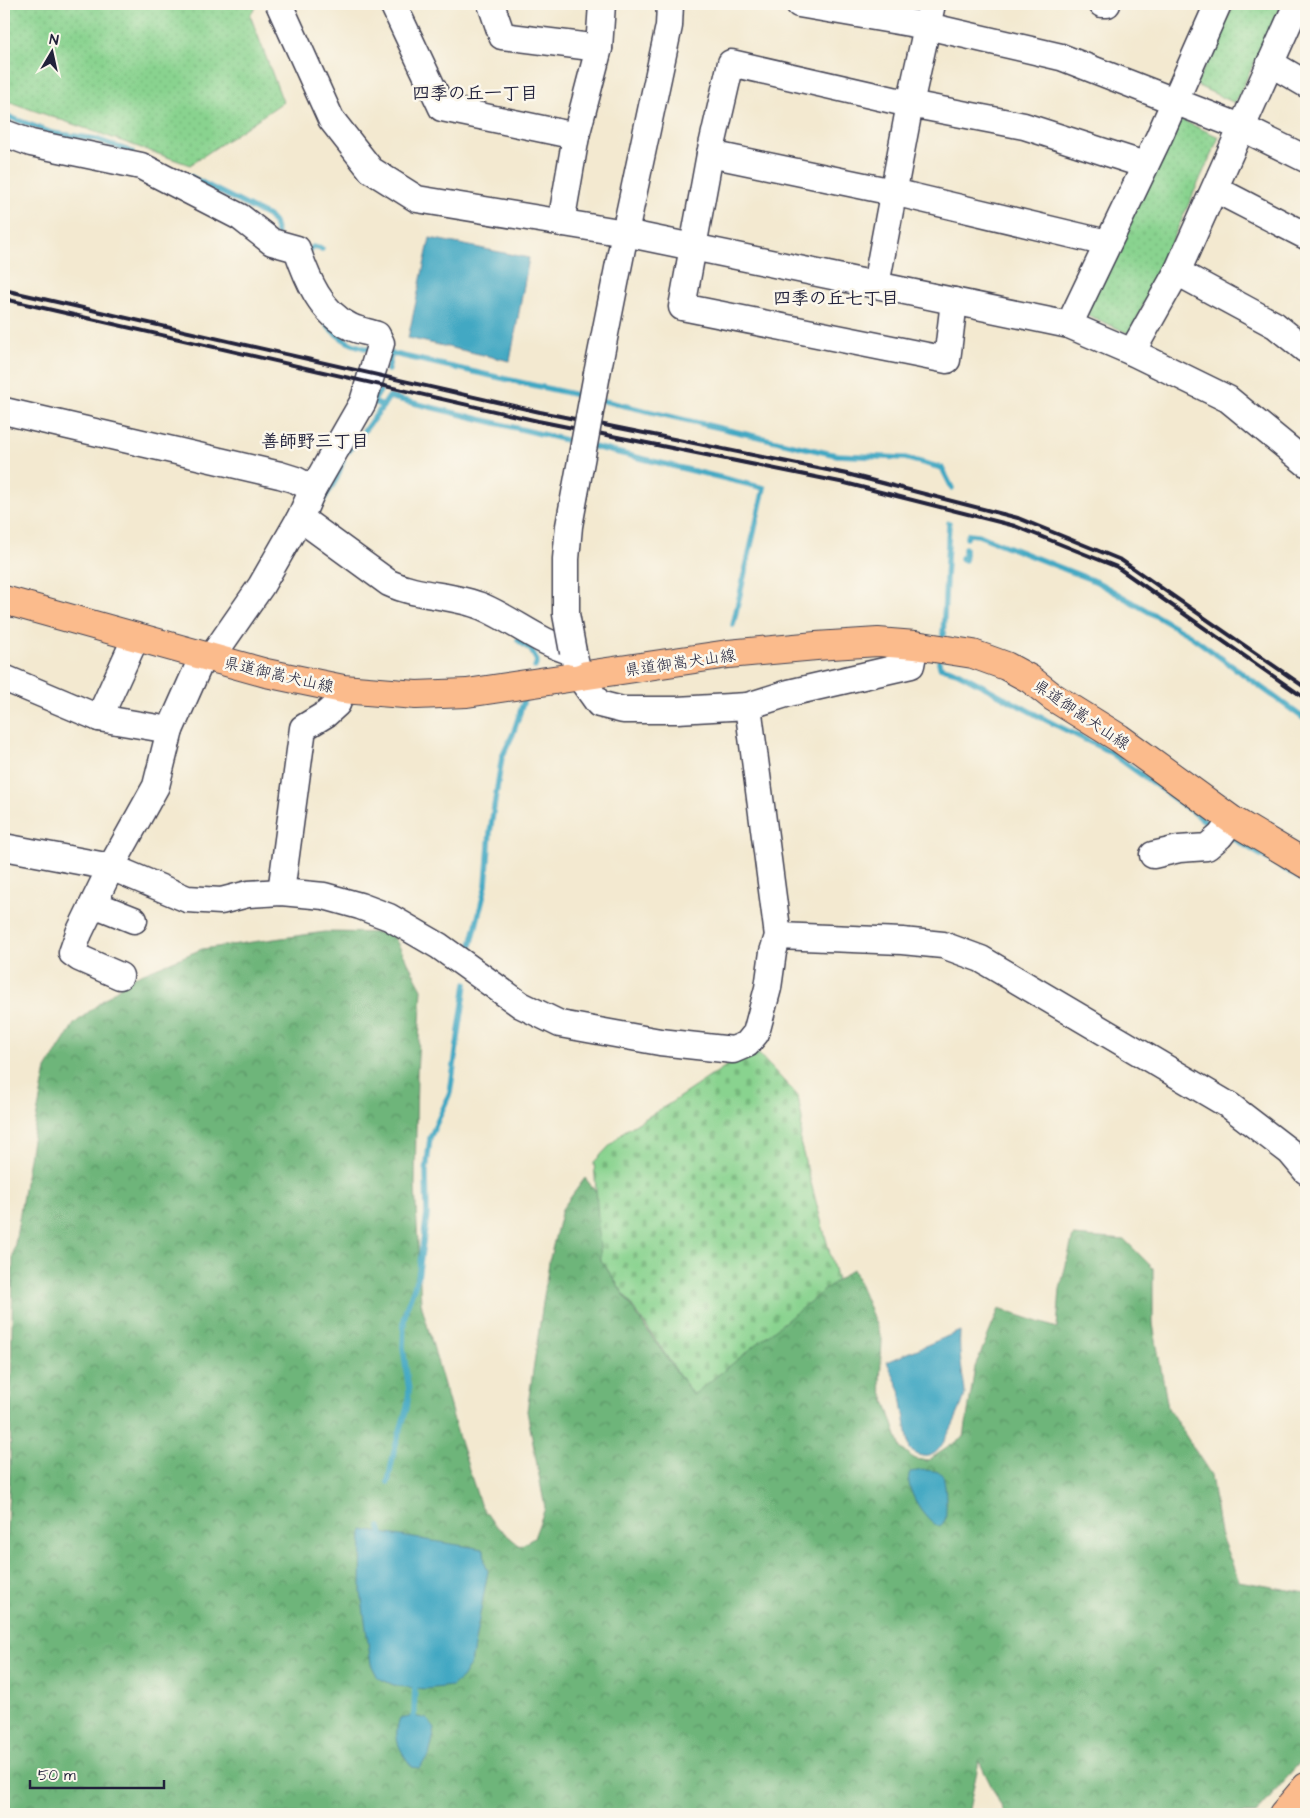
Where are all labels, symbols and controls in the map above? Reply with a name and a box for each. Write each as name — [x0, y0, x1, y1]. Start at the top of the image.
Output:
north arrow — [28, 28, 78, 78]
text: N — [48, 30, 60, 51]
district label: 四季の丘一丁目 — [412, 81, 538, 106]
district label: 四季の丘七丁目 — [773, 286, 899, 311]
district label: 善師野三丁目 — [261, 429, 369, 454]
street label: 県道御嵩犬山線 — [623, 644, 737, 682]
street label: 県道御嵩犬山線 — [222, 652, 336, 698]
street label: 県道御嵩犬山線 — [1029, 674, 1134, 755]
scale bar — [30, 1758, 164, 1790]
text: 50 m — [38, 1765, 76, 1786]

